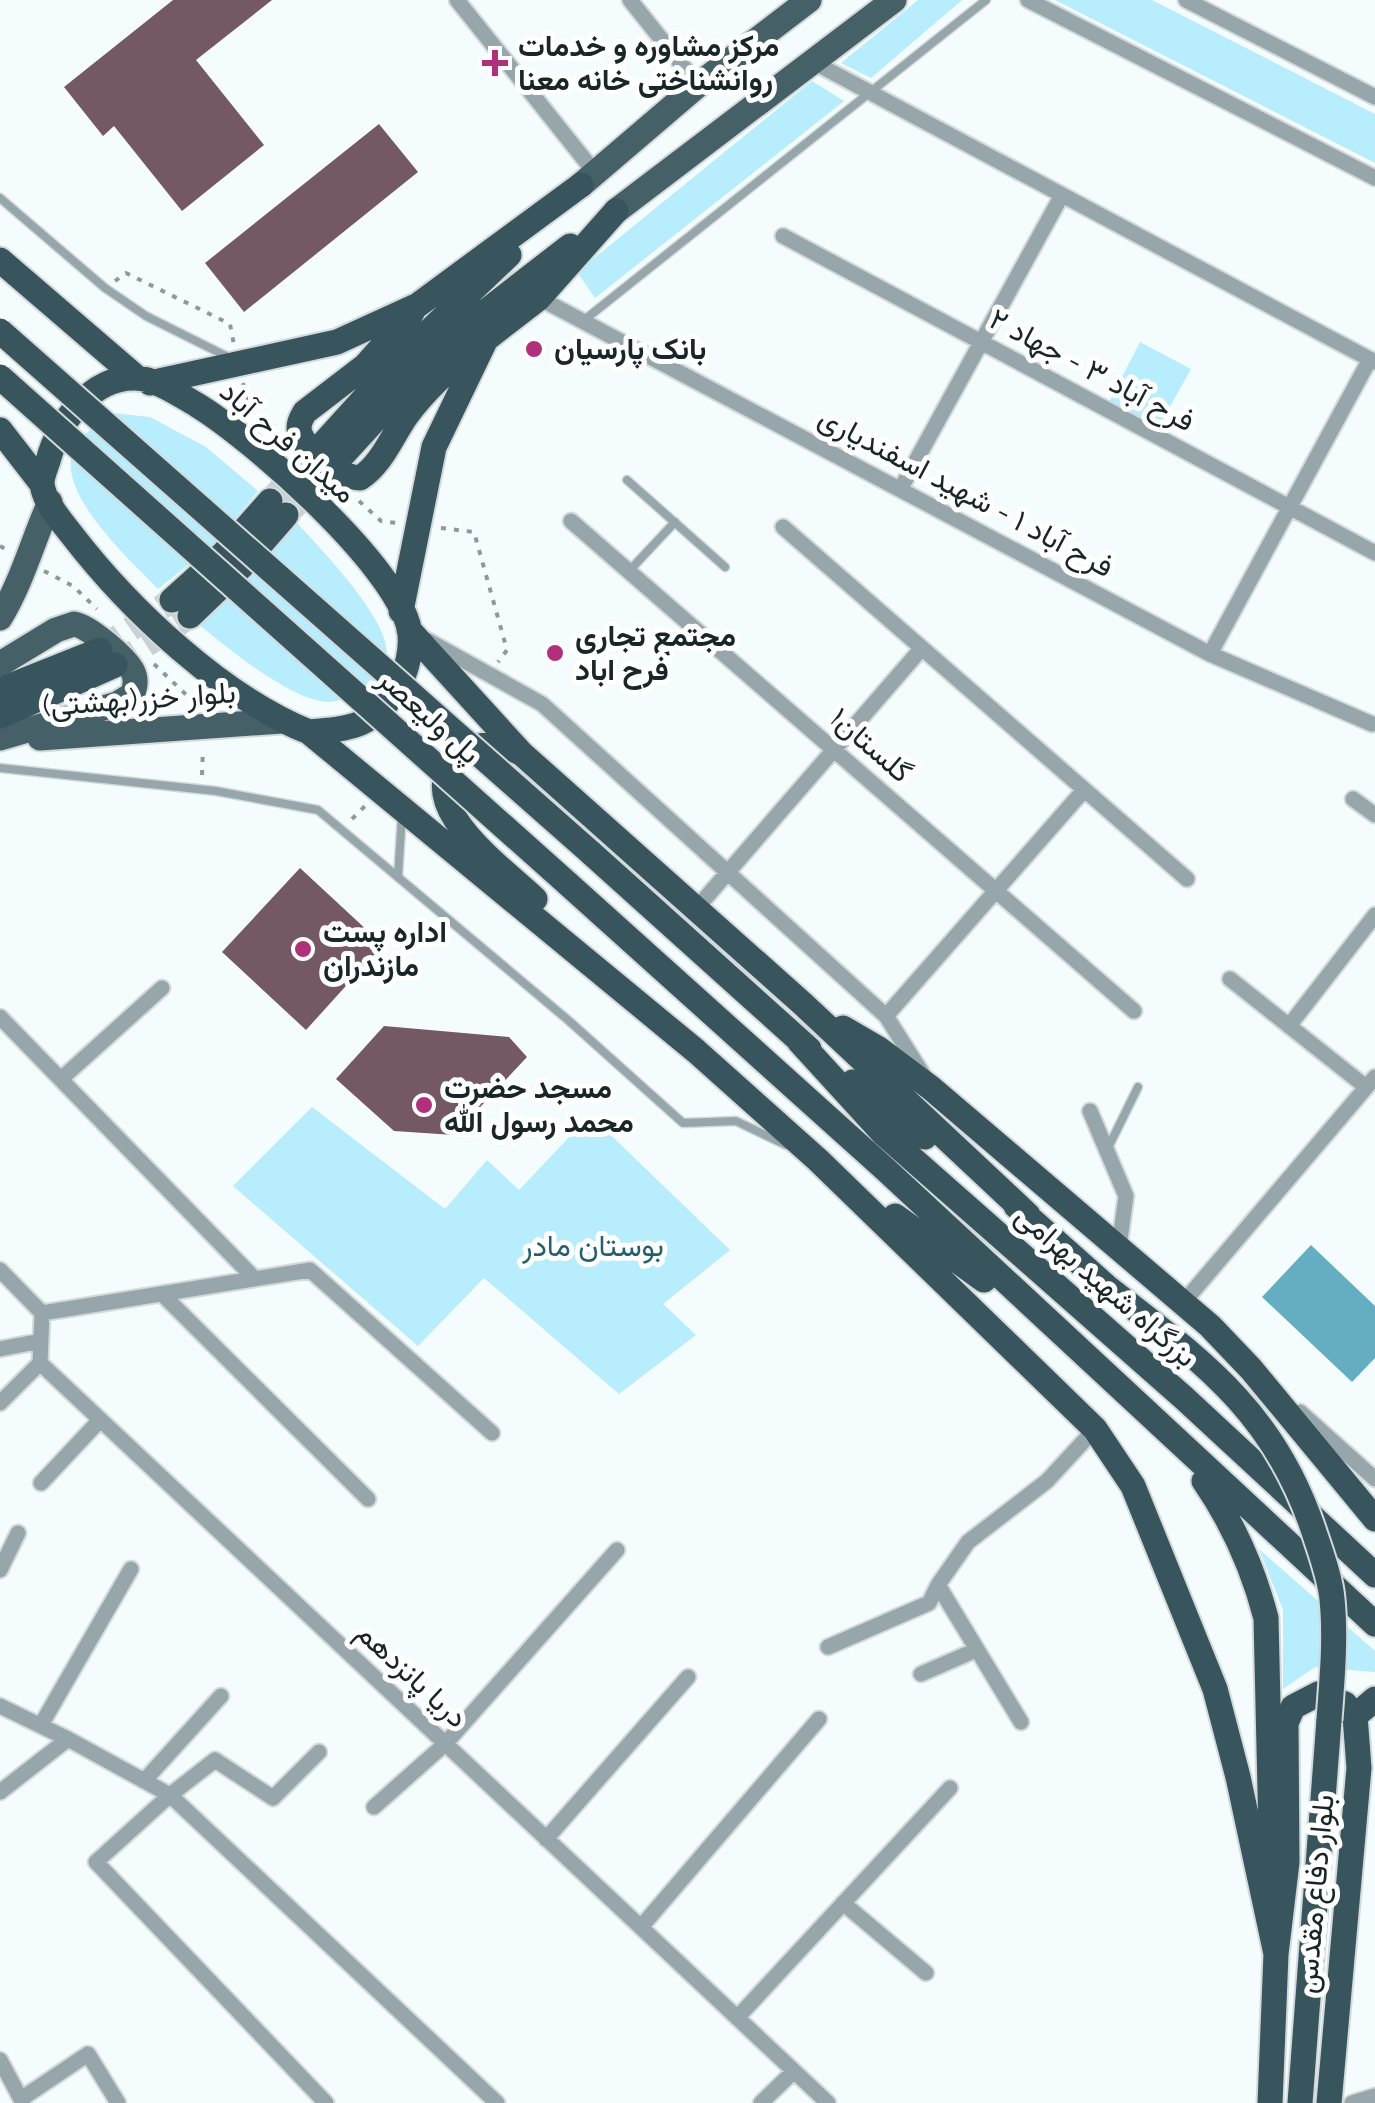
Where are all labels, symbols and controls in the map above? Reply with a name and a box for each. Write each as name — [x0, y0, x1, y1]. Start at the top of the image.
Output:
place label: مرکز مشاوره و خدمات روانشناختی خانه معنا — [518, 28, 779, 98]
marker: مرکز مشاوره و خدمات روانشناختی خانه معنا — [482, 50, 508, 76]
street label: فرح آباد ۳ - جهاد ۲ — [982, 301, 1201, 441]
place label: بانک پارسیان — [554, 331, 706, 369]
marker: بانک پارسیان — [523, 338, 545, 360]
street label: میدان فرح آباد — [211, 373, 363, 512]
street label: فرح آباد ۱ - شهید اسفندیاری — [812, 399, 1120, 587]
place label: مجتمع تجاری فرح اباد — [575, 618, 736, 690]
marker: مجتمع تجاری فرح اباد — [544, 642, 566, 664]
street label: پل ولیعصر — [368, 660, 488, 773]
street label: بلوار خزر(بهشتی) — [41, 674, 237, 724]
street label: گلستان۱ — [823, 700, 919, 789]
place label: اداره پست مازندران — [323, 914, 447, 984]
marker: اداره پست مازندران — [292, 938, 314, 960]
place label: مسجد حضرت محمد رسول الله — [444, 1070, 634, 1140]
marker: مسجد حضرت محمد رسول الله — [413, 1094, 435, 1116]
street label: بزرگراه شهید بهرامی — [1008, 1198, 1204, 1374]
park label: بوستان مادر — [521, 1228, 664, 1264]
street label: دریا پانزدهم — [348, 1615, 475, 1737]
street label: بلوار دفاع مقدس — [1288, 1793, 1344, 1995]

